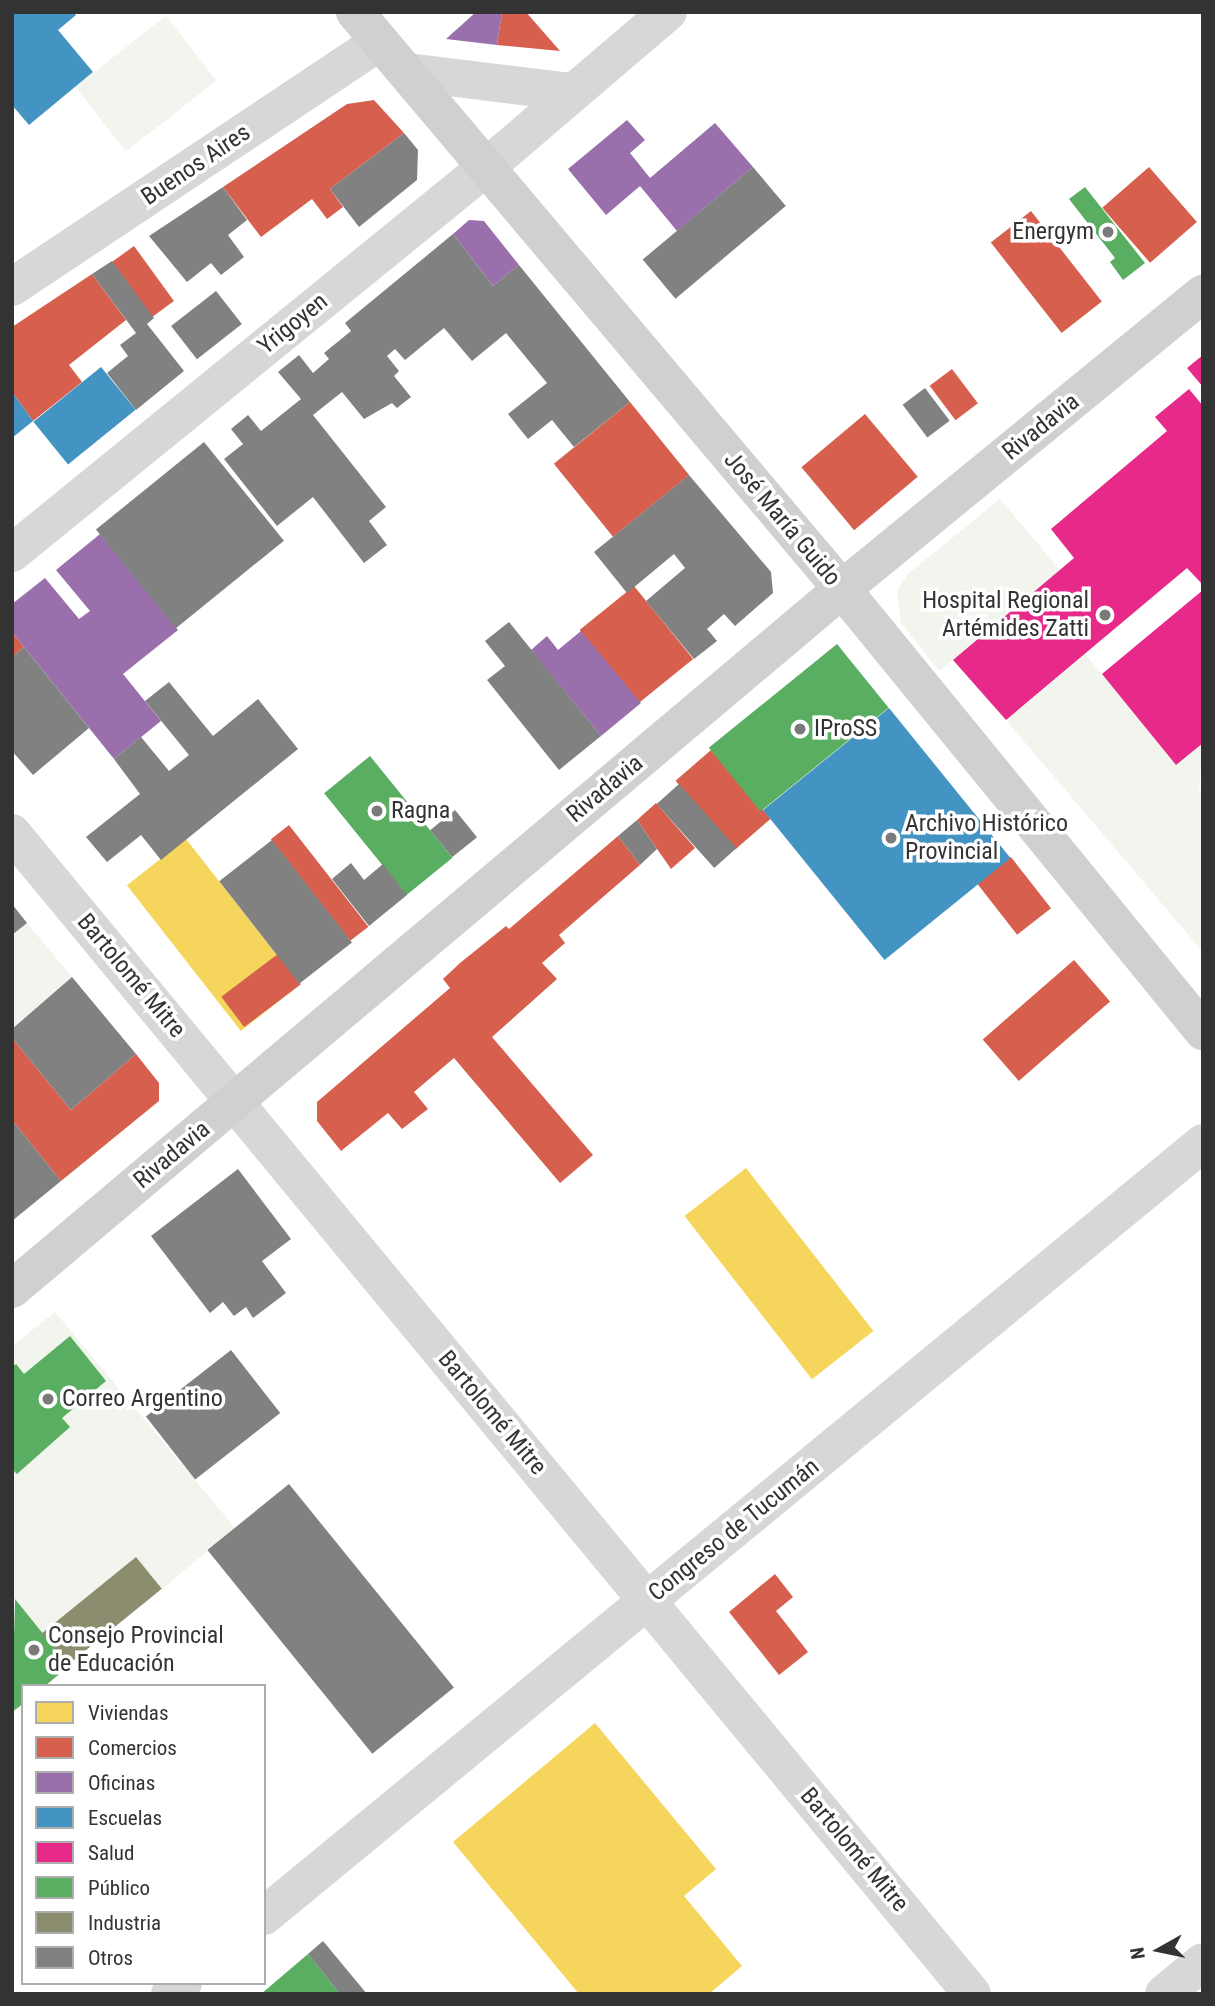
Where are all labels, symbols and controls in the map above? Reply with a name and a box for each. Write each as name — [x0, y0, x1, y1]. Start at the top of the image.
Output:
street label: Buenos Aires — [136, 118, 256, 212]
place label: Energym — [1012, 218, 1094, 246]
marker: Energym — [1100, 224, 1116, 240]
street label: Yrigoyen — [252, 287, 334, 361]
street label: Rivadavia — [997, 387, 1085, 467]
street label: José María Guido — [718, 446, 846, 592]
place label: Hospital Regional Artémides Zatti — [922, 587, 1089, 643]
marker: Hospital Regional Artémides Zatti — [1095, 605, 1115, 625]
place label: IProSS — [814, 715, 877, 743]
marker: IProSS — [792, 721, 808, 737]
street label: Rivadavia — [561, 749, 649, 829]
place label: Ragna — [391, 797, 450, 825]
marker: Ragna — [369, 803, 385, 819]
place label: Archivo Histórico Provincial — [905, 810, 1068, 866]
marker: Archivo Histórico Provincial — [883, 830, 899, 846]
street label: Bartolomé Mitre — [71, 908, 191, 1044]
street label: Rivadavia — [128, 1115, 216, 1195]
street label: Bartolomé Mitre — [432, 1345, 552, 1481]
place label: Correo Argentino — [62, 1385, 223, 1413]
marker: Correo Argentino — [40, 1391, 56, 1407]
street label: Congreso de Tucumán — [643, 1452, 825, 1608]
place label: Consejo Provincial de Educación — [48, 1622, 224, 1678]
marker: Consejo Provincial de Educación — [26, 1642, 42, 1658]
legend — [21, 1684, 266, 1985]
text: Viviendas — [88, 1701, 168, 1725]
text: Comercios — [88, 1736, 177, 1760]
text: Oficinas — [88, 1771, 155, 1795]
street label: Bartolomé Mitre — [794, 1782, 914, 1918]
text: Escuelas — [88, 1806, 162, 1830]
text: Salud — [88, 1841, 134, 1865]
text: Público — [88, 1876, 150, 1900]
text: Industria — [88, 1911, 161, 1935]
north arrow — [1124, 1915, 1194, 1985]
text: Otros — [88, 1946, 133, 1970]
text: N — [1125, 1946, 1150, 1961]

